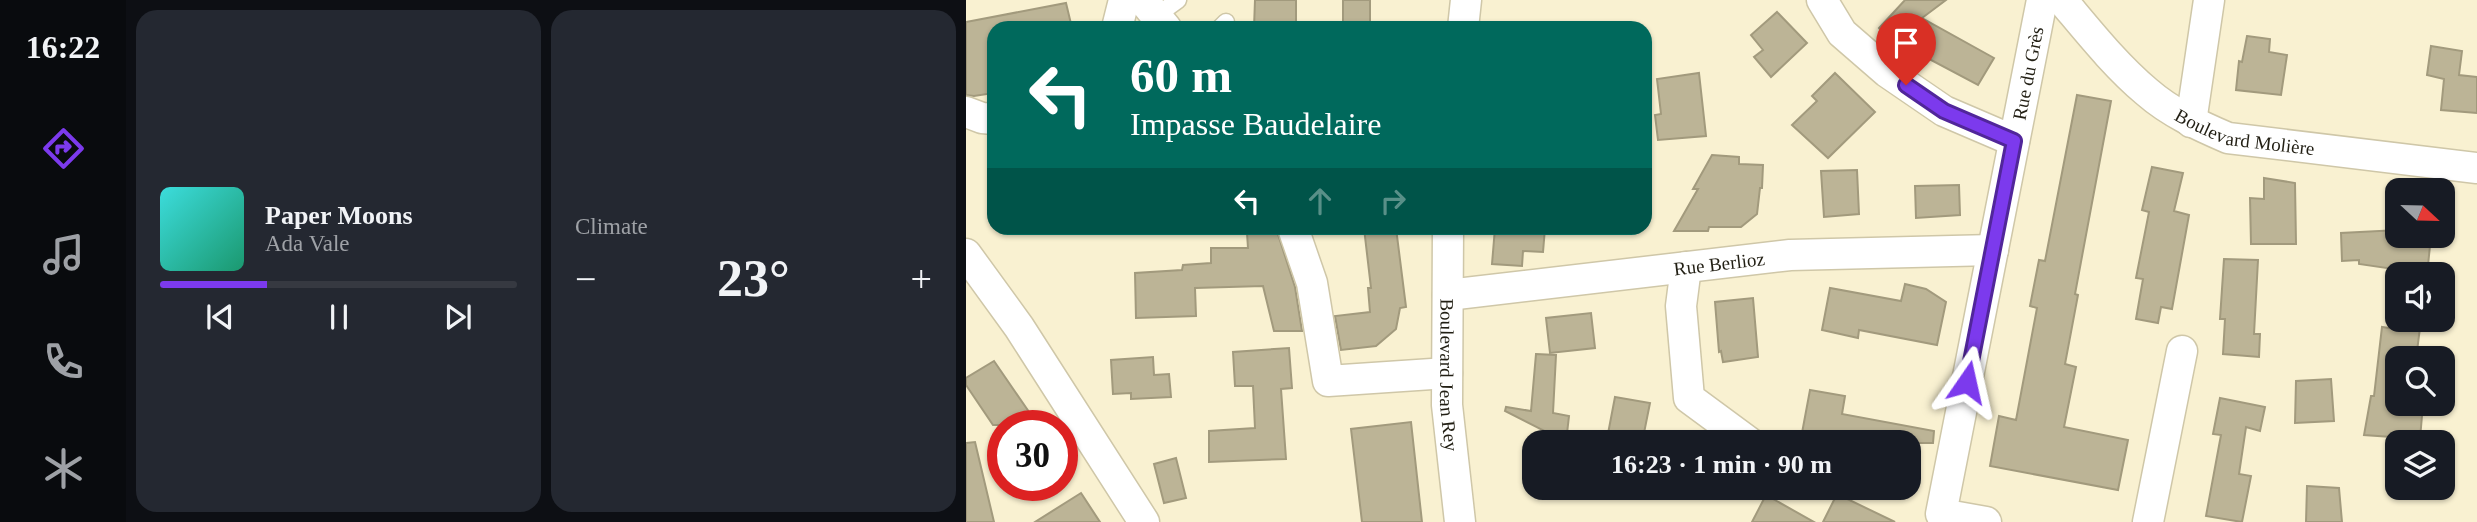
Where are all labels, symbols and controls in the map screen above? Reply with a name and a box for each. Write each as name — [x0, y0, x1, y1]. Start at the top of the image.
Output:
pin — [1876, 13, 1936, 85]
icon: arrive — [1887, 24, 1925, 62]
street label: Rue du Grès — [2009, 25, 2048, 122]
text: 16:22 — [26, 29, 100, 65]
text: 60 m — [1130, 48, 1232, 103]
icon: left — [1015, 49, 1106, 140]
street label: Boulevard Molière — [2171, 105, 2316, 159]
text: Impasse Baudelaire — [1130, 106, 1381, 142]
icon: directions — [39, 124, 88, 173]
north arrow — [2385, 178, 2455, 248]
map controls — [2385, 178, 2455, 500]
icon: left — [1228, 182, 1266, 220]
icon: ahead — [1301, 182, 1339, 220]
icon: right — [1374, 182, 1412, 220]
text: Paper Moons — [265, 201, 413, 230]
text: Climate — [575, 214, 648, 239]
icon: music — [39, 230, 88, 279]
text: Ada Vale — [265, 231, 350, 256]
street label: Rue Berlioz — [1673, 248, 1766, 280]
text: 23° — [717, 250, 790, 307]
text: − — [575, 258, 596, 300]
text: + — [911, 258, 932, 300]
button: sound — [2385, 262, 2455, 332]
icon: previous — [201, 298, 239, 336]
icon: pause — [320, 298, 358, 336]
icon: next — [439, 298, 477, 336]
street label: Boulevard Jean Rey — [1436, 298, 1462, 453]
icon: phone — [39, 337, 88, 386]
position arrow — [1930, 345, 2004, 419]
button: search — [2385, 346, 2455, 416]
speed limit sign: 30 — [987, 410, 1078, 501]
button: layers — [2385, 430, 2455, 500]
icon: climate — [39, 444, 88, 493]
text: 16:23 · 1 min · 90 m — [1611, 450, 1832, 479]

